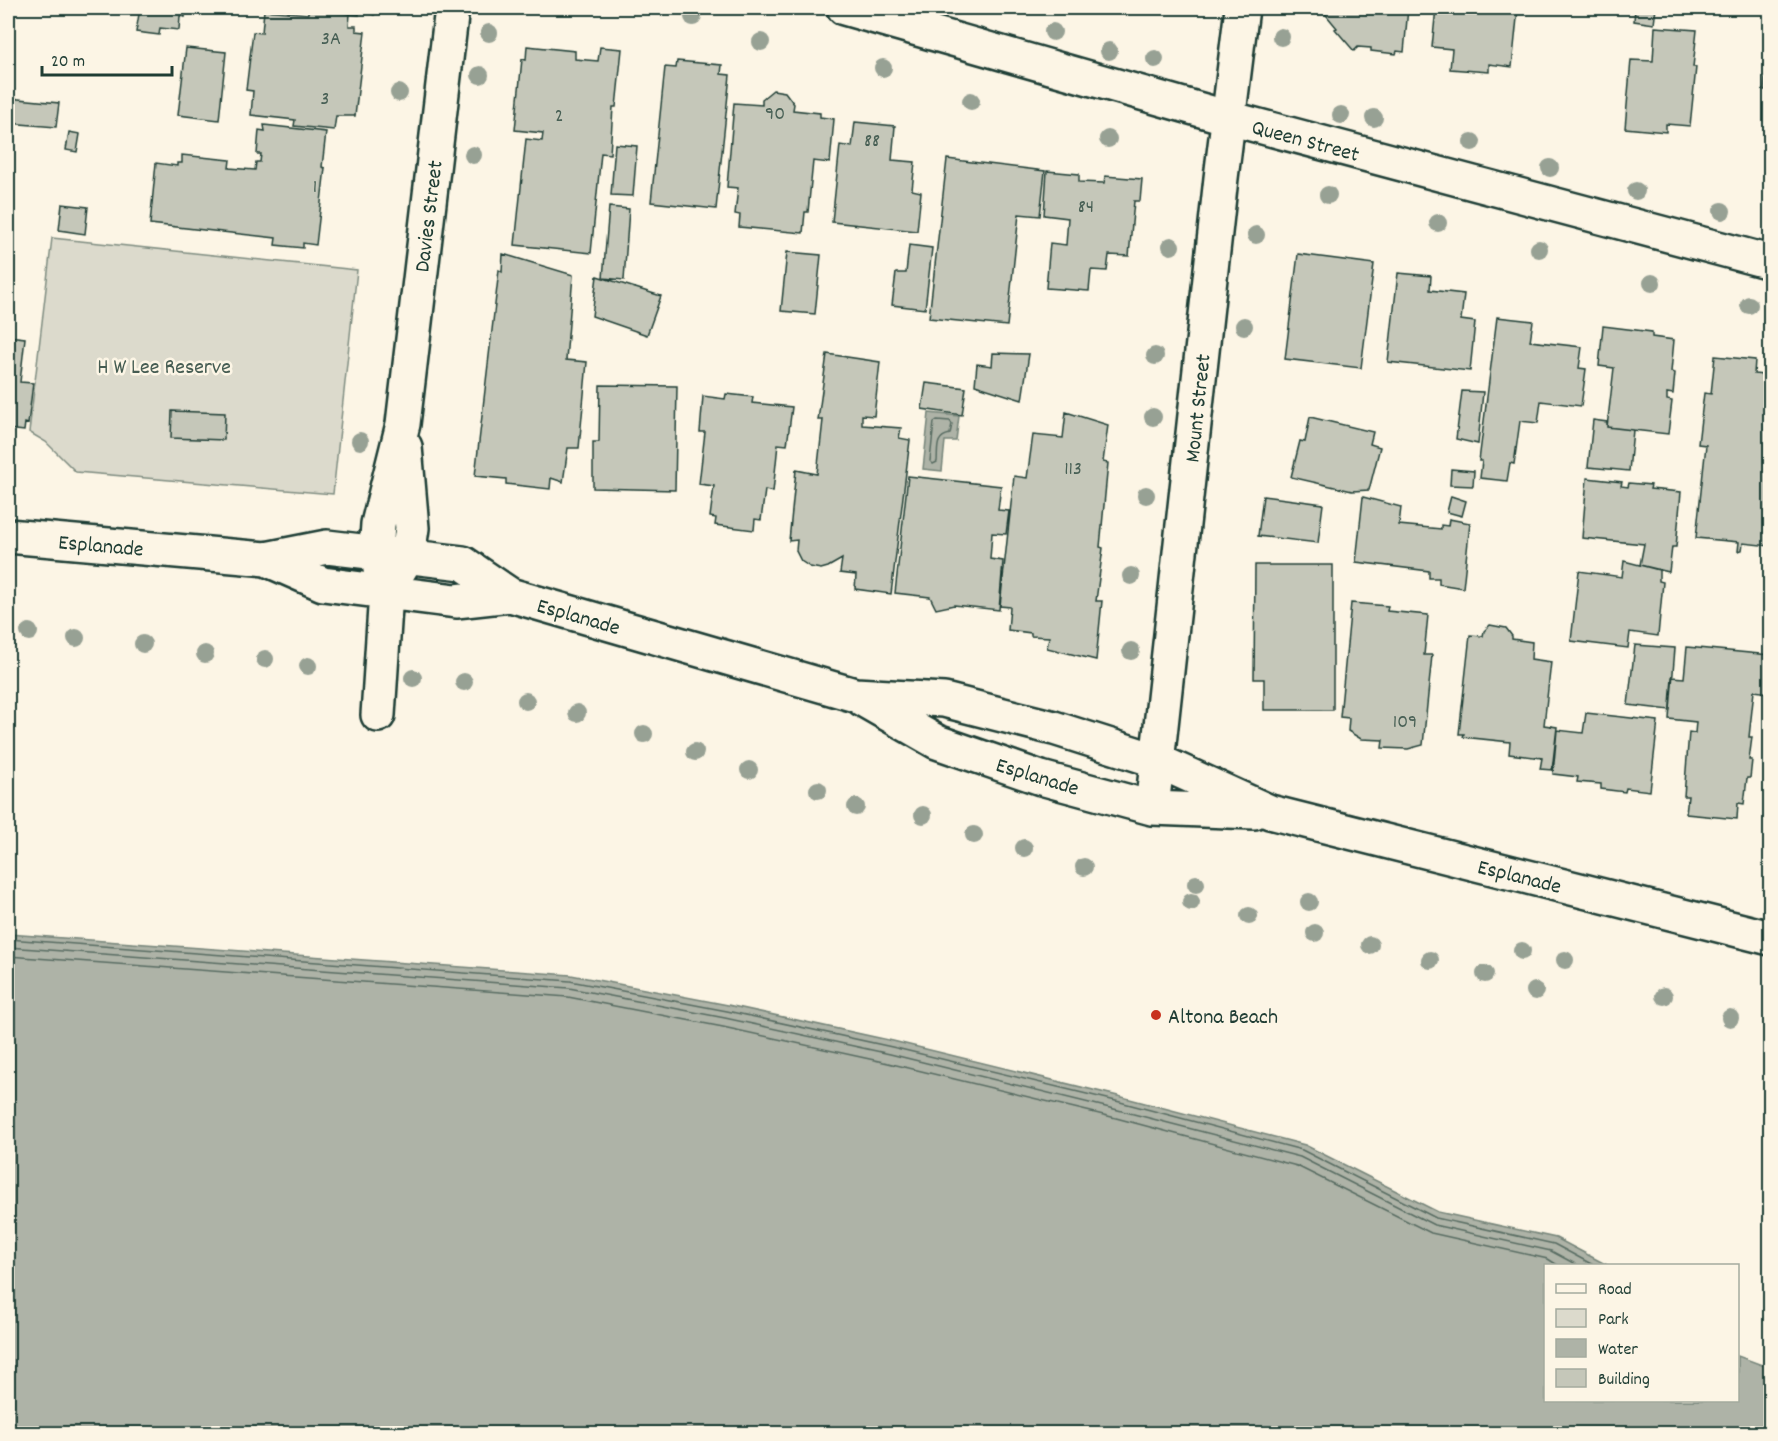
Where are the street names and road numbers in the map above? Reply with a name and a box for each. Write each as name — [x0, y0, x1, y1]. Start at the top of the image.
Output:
street label: Queen Street — [1248, 113, 1362, 172]
street label: Davies Street — [408, 159, 453, 274]
street label: Mount Street — [1178, 353, 1221, 464]
street label: Esplanade — [57, 528, 145, 567]
street label: Esplanade — [533, 592, 623, 645]
street label: Esplanade — [992, 751, 1082, 806]
street label: Esplanade — [1474, 853, 1564, 904]

